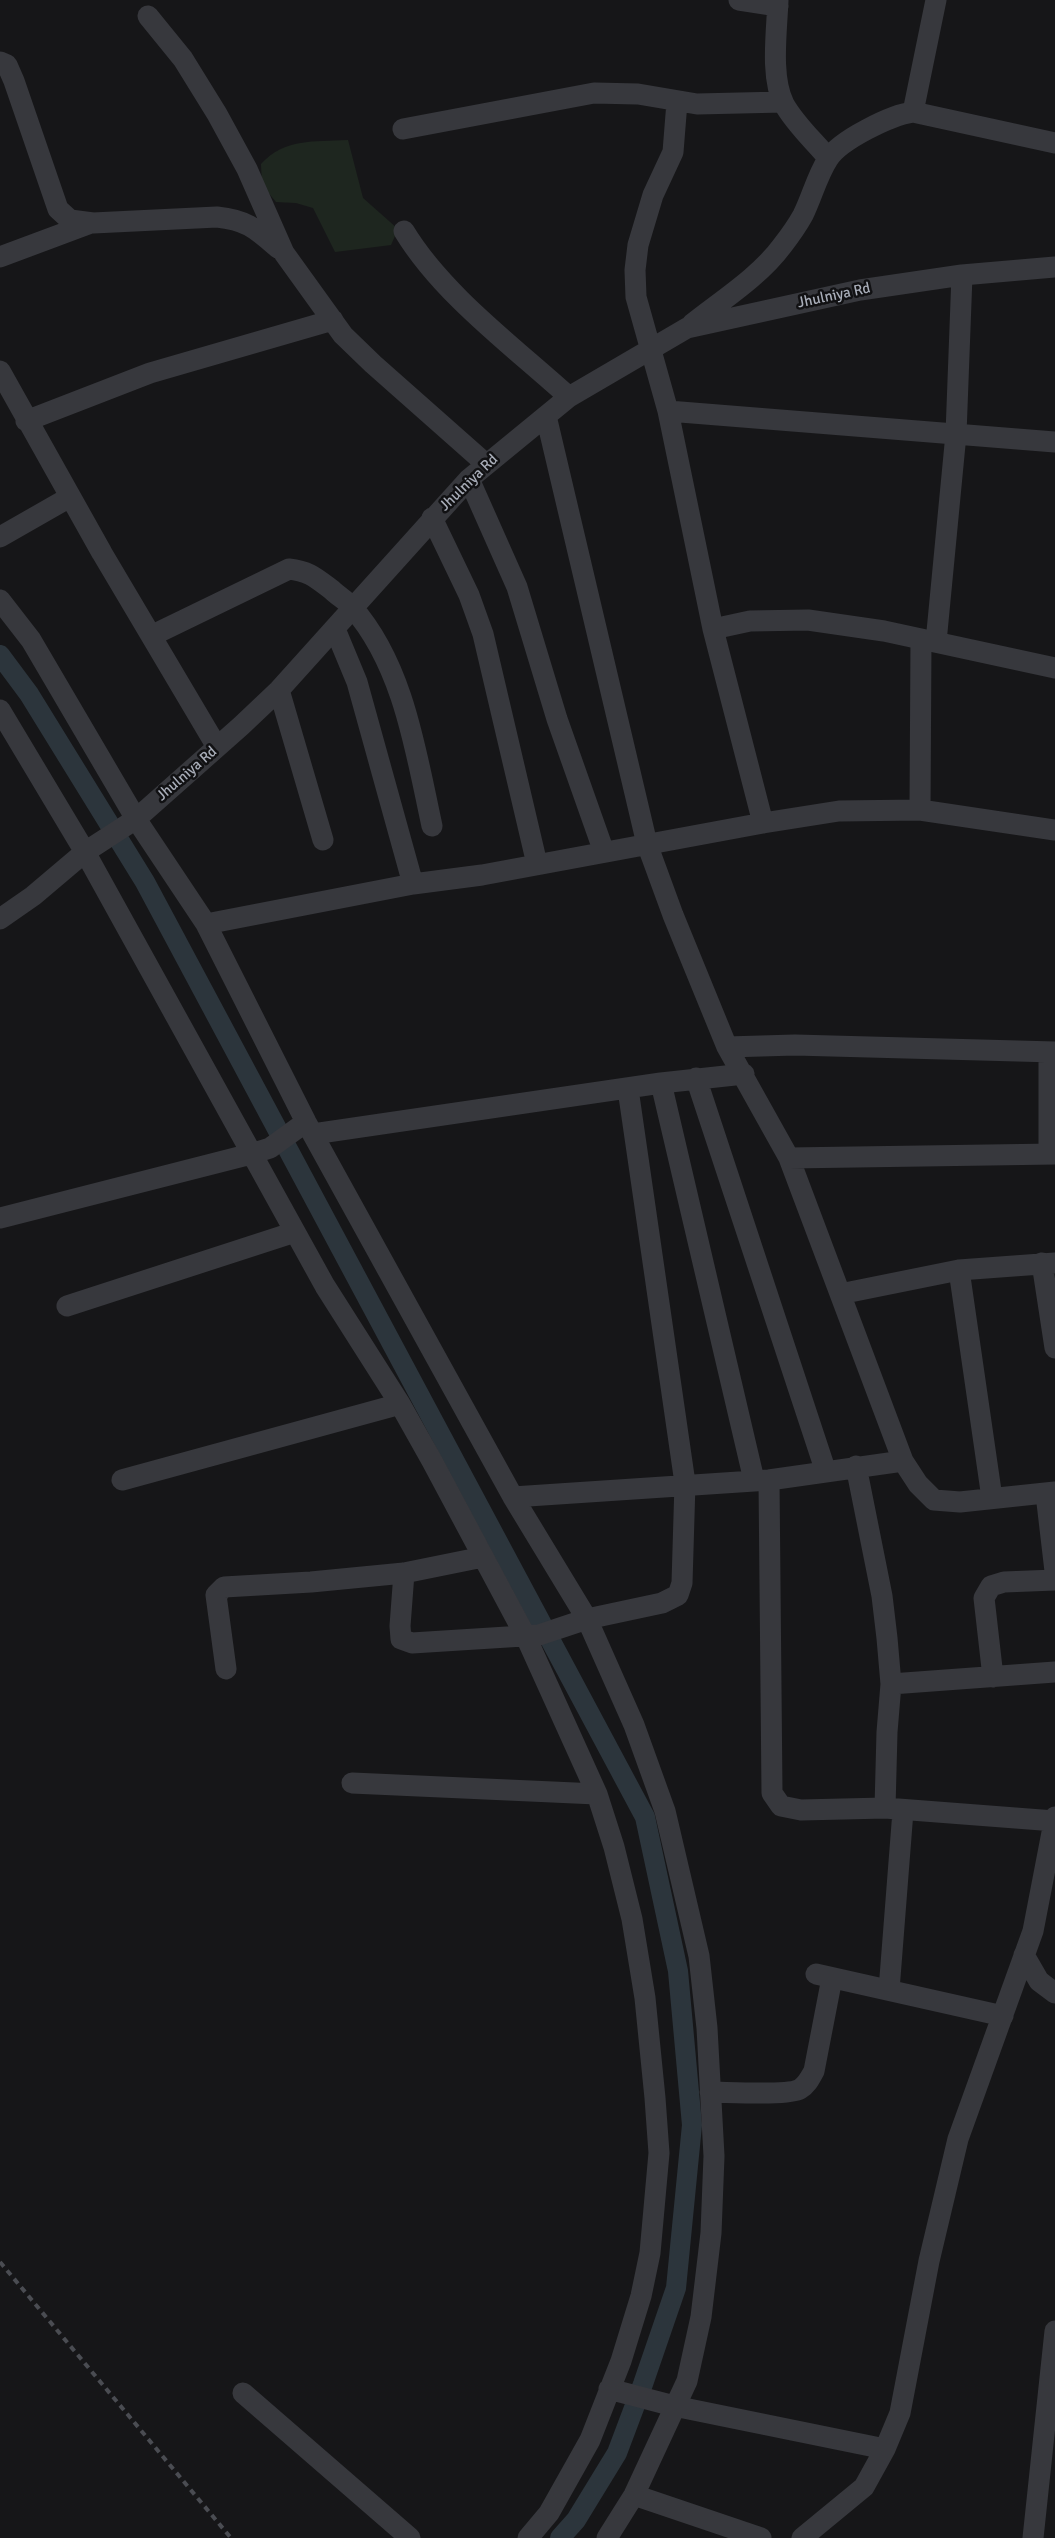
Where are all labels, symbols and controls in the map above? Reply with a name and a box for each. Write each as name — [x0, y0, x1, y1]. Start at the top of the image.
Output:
street label: Jhulniya Rd — [796, 279, 872, 313]
street label: Jhulniya Rd — [436, 451, 502, 515]
street label: Jhulniya Rd — [153, 743, 221, 805]

